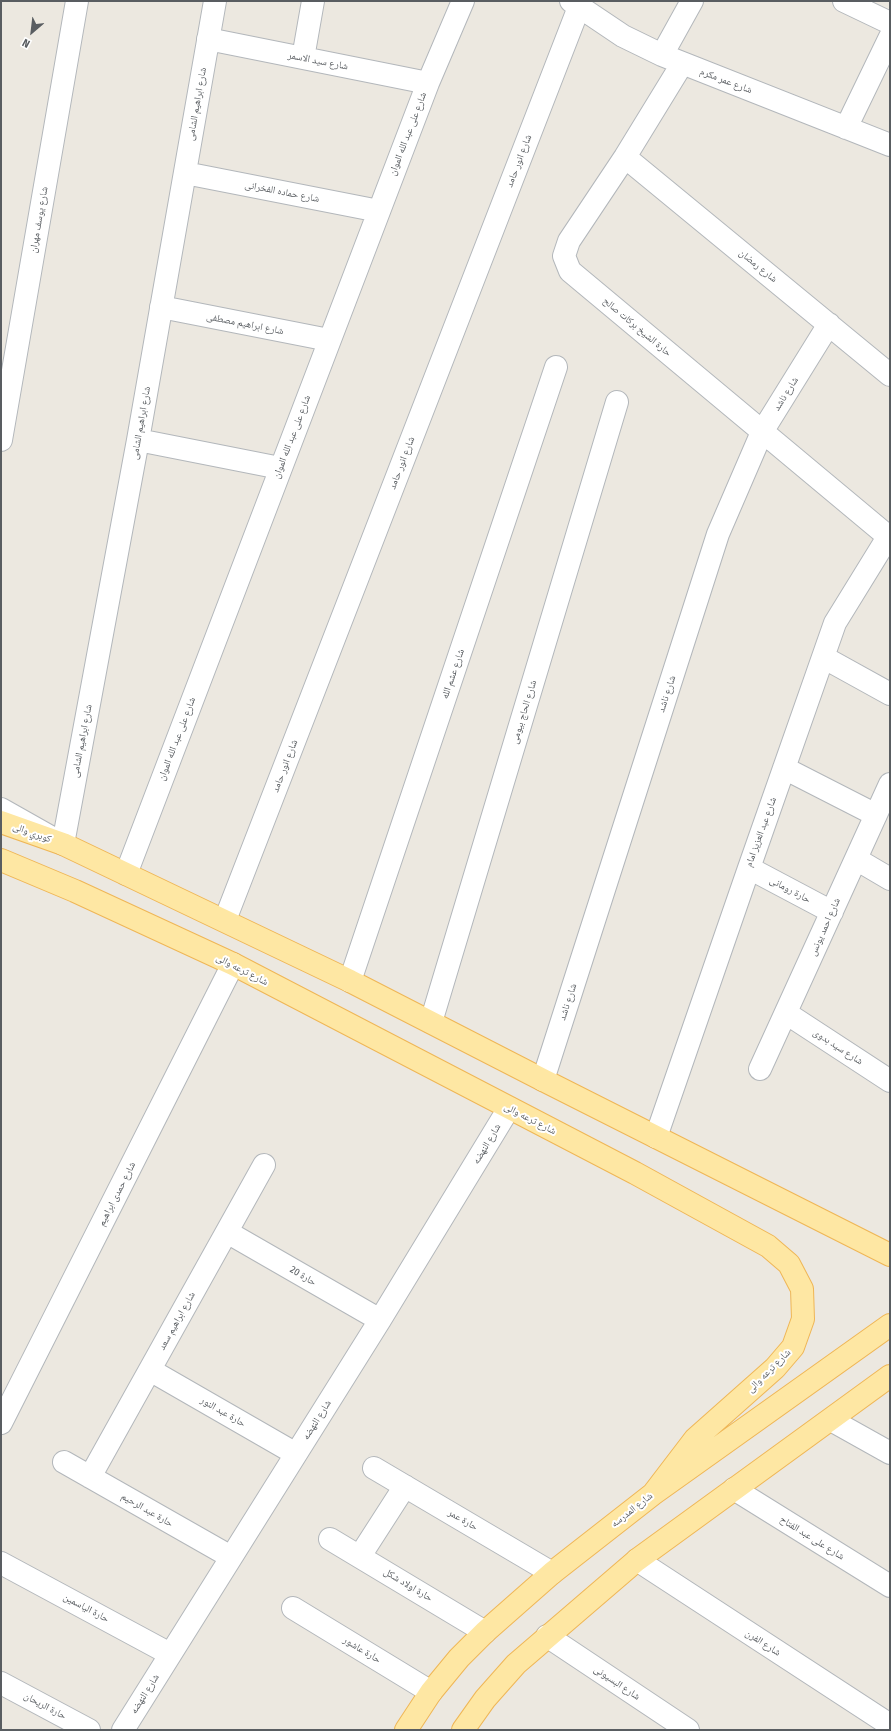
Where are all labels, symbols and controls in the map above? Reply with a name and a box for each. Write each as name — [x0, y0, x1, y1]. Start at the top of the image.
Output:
north arrow — [12, 12, 52, 52]
text: N — [20, 36, 32, 50]
street label: شارع سيد الاسمر — [287, 49, 349, 73]
street label: شارع ابراهيم الشامى — [185, 66, 209, 142]
street label: شارع عمر مكرم — [698, 66, 754, 96]
street label: شارع على عبد الله الموان — [387, 91, 429, 177]
street label: شارع انور حامد — [503, 133, 535, 189]
street label: شارع حماده الفخرانى — [244, 179, 320, 205]
street label: شارع يوسف مهران — [27, 186, 51, 254]
street label: شارع رمضان — [736, 247, 780, 285]
street label: حارة الشيخ بركات صالح — [600, 295, 674, 359]
street label: شارع ابراهيم مصطفى — [205, 311, 285, 337]
street label: شارع ناشد — [771, 375, 801, 413]
street label: شارع ابراهيم الشامى — [129, 385, 153, 461]
street label: شارع على عبد الله الموان — [271, 394, 313, 480]
street label: شارع انور حامد — [386, 435, 418, 491]
street label: شارع عشم الله — [439, 647, 467, 701]
street label: شارع ناشد — [655, 674, 679, 714]
street label: شارع الحاج بيومى — [509, 679, 539, 745]
street label: شارع على عبد الله الموان — [156, 696, 198, 782]
street label: شارع ابراهيم الشامى — [69, 703, 95, 779]
street label: شارع انور حامد — [269, 738, 301, 794]
street label: شارع عبد العزيز امام — [743, 796, 779, 868]
street label: كوبري والى — [11, 820, 53, 846]
street label: حارة رومانى — [768, 874, 812, 906]
street label: شارع احمد يونس — [807, 896, 843, 958]
street label: شارع ترعه والى — [214, 952, 270, 988]
street label: شارع ناشد — [556, 982, 580, 1022]
street label: شارع سيد بدوى — [811, 1026, 865, 1068]
street label: شارع ترعه والى — [502, 1101, 558, 1137]
street label: شارع النهضه — [470, 1122, 504, 1166]
street label: شارع حمدى ابراهيم — [96, 1160, 138, 1228]
street label: حارة 20 — [288, 1264, 318, 1288]
street label: شارع ابراهيم سعد — [156, 1290, 198, 1352]
street label: شارع ترعه والى — [745, 1347, 793, 1395]
street label: حارة عبد النور — [198, 1394, 248, 1430]
street label: شارع النهضه — [300, 1398, 334, 1442]
street label: حارة عبد الرحيم — [119, 1490, 175, 1530]
street label: شارع المدرسه — [609, 1490, 655, 1530]
street label: حارة عمر — [446, 1507, 480, 1533]
street label: شارع على عبد الفتاح — [777, 1513, 847, 1563]
street label: حارة اولاد شكل — [381, 1566, 435, 1604]
street label: حارة الياسمين — [61, 1591, 111, 1625]
street label: شارع الفرن — [743, 1627, 783, 1659]
street label: حارة عاشور — [341, 1634, 383, 1666]
street label: شارع البسيونى — [592, 1663, 642, 1703]
street label: شارع النهضه — [128, 1672, 162, 1716]
street label: حارة الريحان — [22, 1690, 68, 1722]

